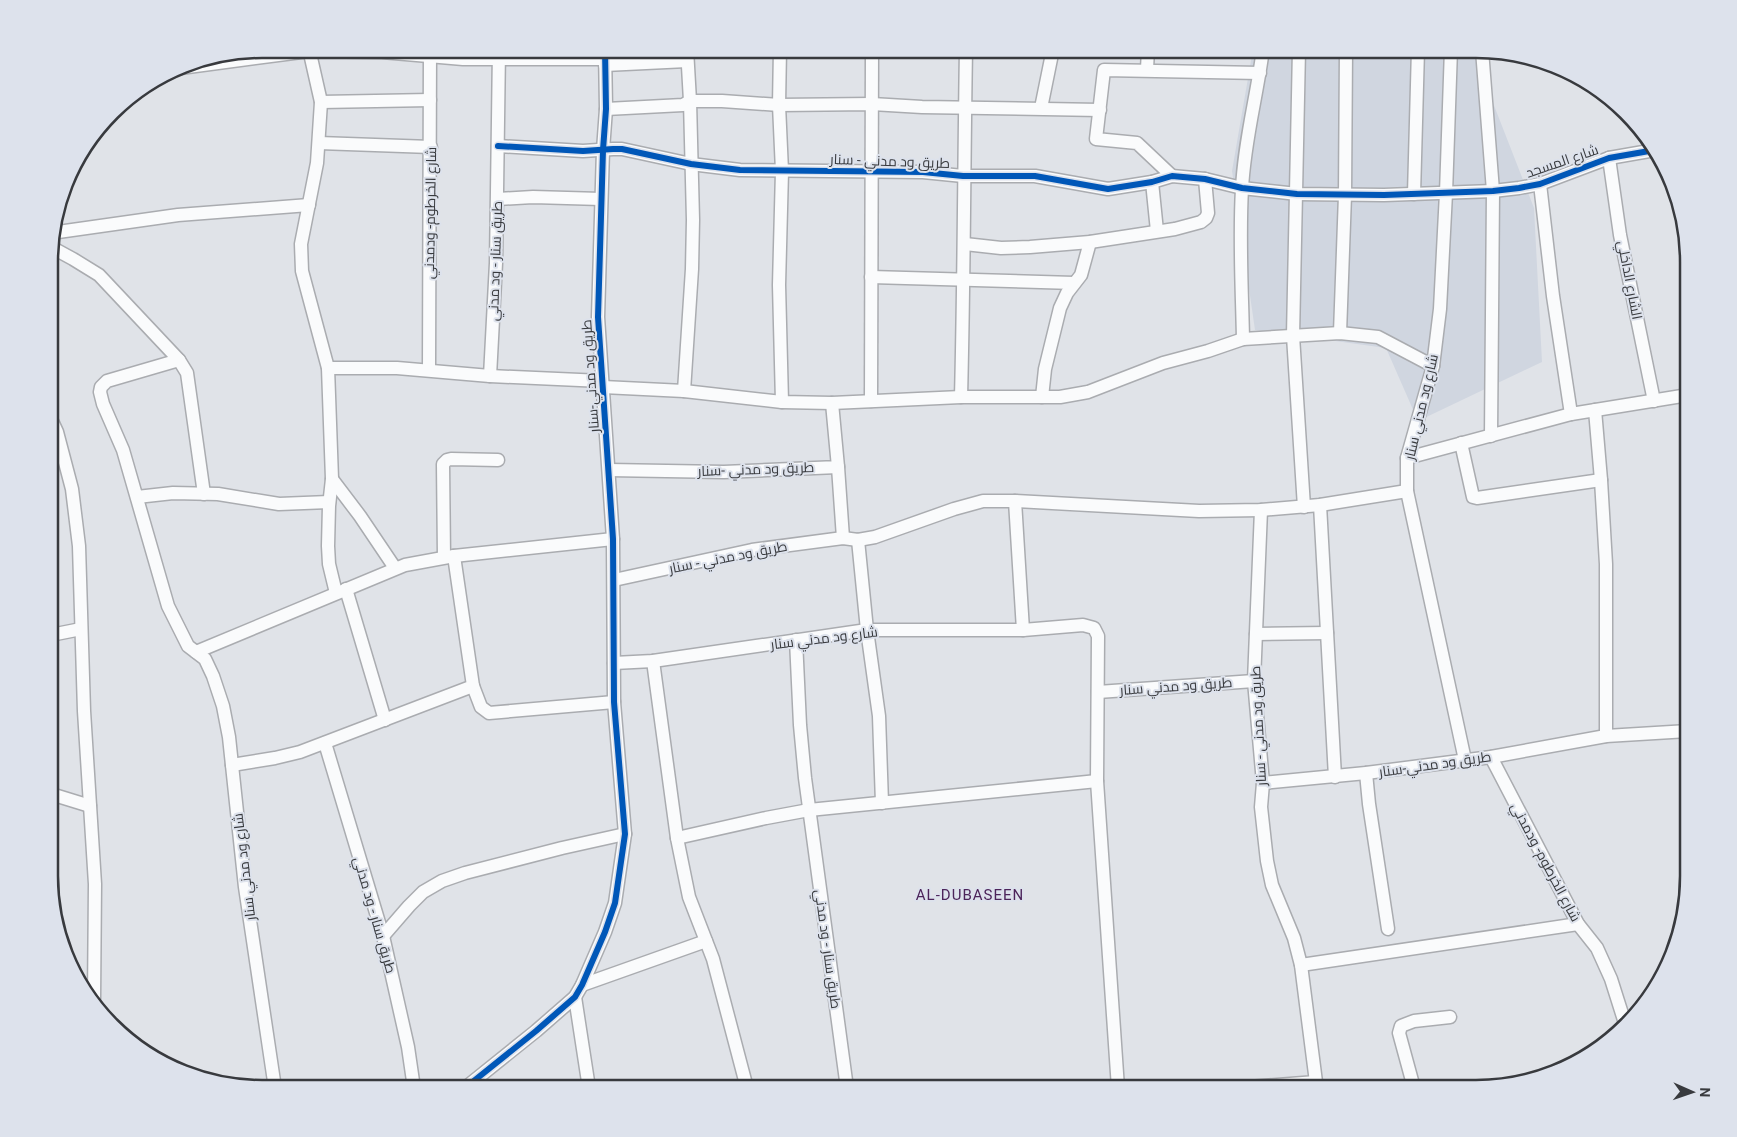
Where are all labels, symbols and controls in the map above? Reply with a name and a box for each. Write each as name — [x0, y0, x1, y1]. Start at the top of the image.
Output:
street label: شارع المسجد — [1524, 141, 1601, 182]
street label: شارع الخرطوم- ودمدني — [421, 147, 443, 279]
street label: طريق ود مدني - سنار — [828, 151, 950, 175]
street label: طريق سنار - ود مدني — [485, 201, 509, 322]
street label: الشارع الداخلي — [1611, 239, 1645, 322]
street label: طريق ود مدني-سنار — [578, 319, 606, 434]
street label: شارع ود مدني سنار — [1401, 353, 1445, 463]
street label: طريق ود مدني -سنار — [696, 459, 815, 483]
street label: طريق ود مدني - سنار — [666, 538, 789, 580]
street label: شارع ود مدني سنار — [768, 623, 879, 657]
street label: طريق ود مدني - سنار — [1247, 665, 1273, 787]
street label: طريق ود مدني سنار — [1118, 674, 1233, 702]
street label: طريق ود مدني-سنار — [1377, 748, 1493, 784]
street label: شارع الخرطوم- ودمدني — [1504, 800, 1584, 926]
street label: شارع ود مدني سنار — [229, 812, 263, 923]
street label: طريق سنار - ود مدني — [347, 855, 399, 976]
district label: AL-DUBASEEN — [916, 886, 1024, 904]
street label: طريق سنار - ود مدني — [808, 888, 844, 1010]
north arrow — [1667, 1067, 1717, 1117]
text: N — [1697, 1087, 1713, 1098]

